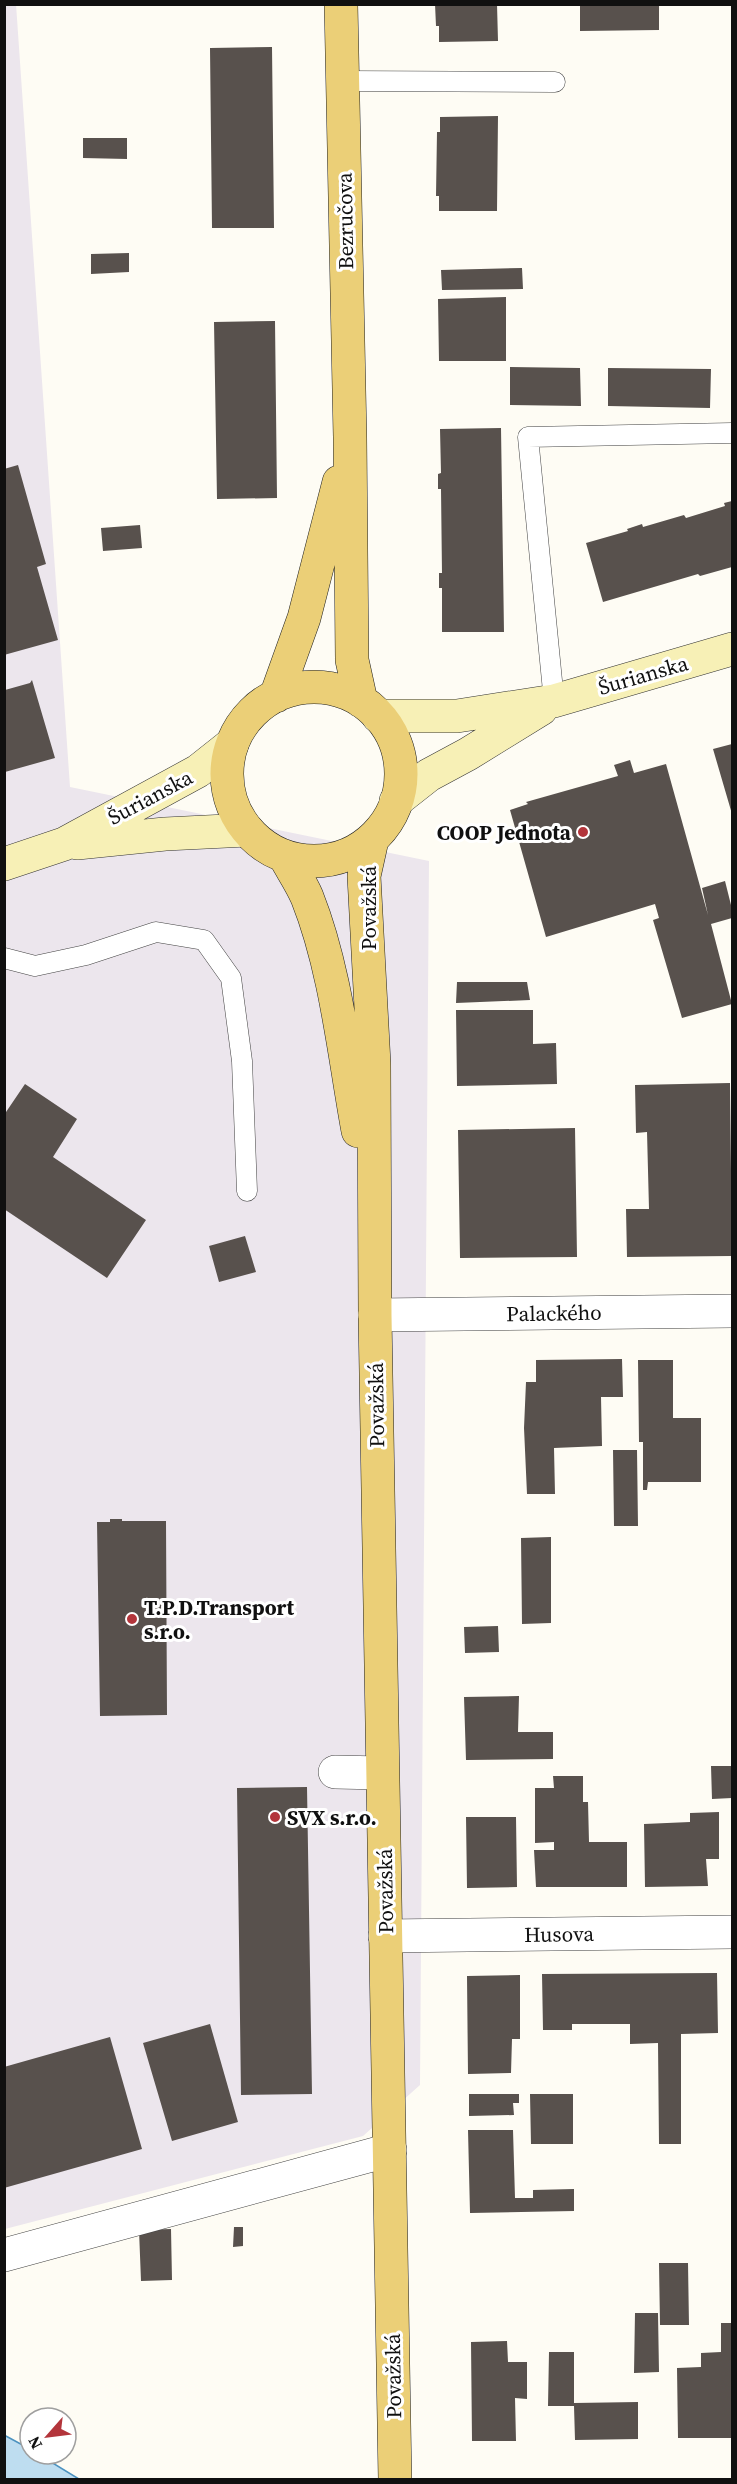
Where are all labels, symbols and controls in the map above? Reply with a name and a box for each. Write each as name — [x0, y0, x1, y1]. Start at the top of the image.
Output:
street label: Bezručova — [330, 172, 360, 270]
street label: Šurianska — [595, 648, 692, 702]
street label: Šurianska — [102, 762, 198, 831]
place label: COOP Jednota — [437, 818, 572, 847]
marker: COOP Jednota — [576, 825, 590, 839]
street label: Považská — [354, 865, 383, 951]
street label: Palackého — [506, 1298, 602, 1328]
street label: Považská — [361, 1362, 391, 1448]
place label: T.P.D.Transport s.r.o. — [144, 1593, 294, 1646]
marker: T.P.D.Transport s.r.o. — [125, 1612, 139, 1626]
place label: SVX s.r.o. — [287, 1803, 377, 1832]
marker: SVX s.r.o. — [268, 1810, 282, 1824]
street label: Považská — [370, 1848, 400, 1934]
street label: Husova — [524, 1919, 595, 1949]
street label: Považská — [378, 2333, 408, 2419]
north arrow — [18, 2406, 78, 2466]
text: N — [22, 2432, 47, 2453]

